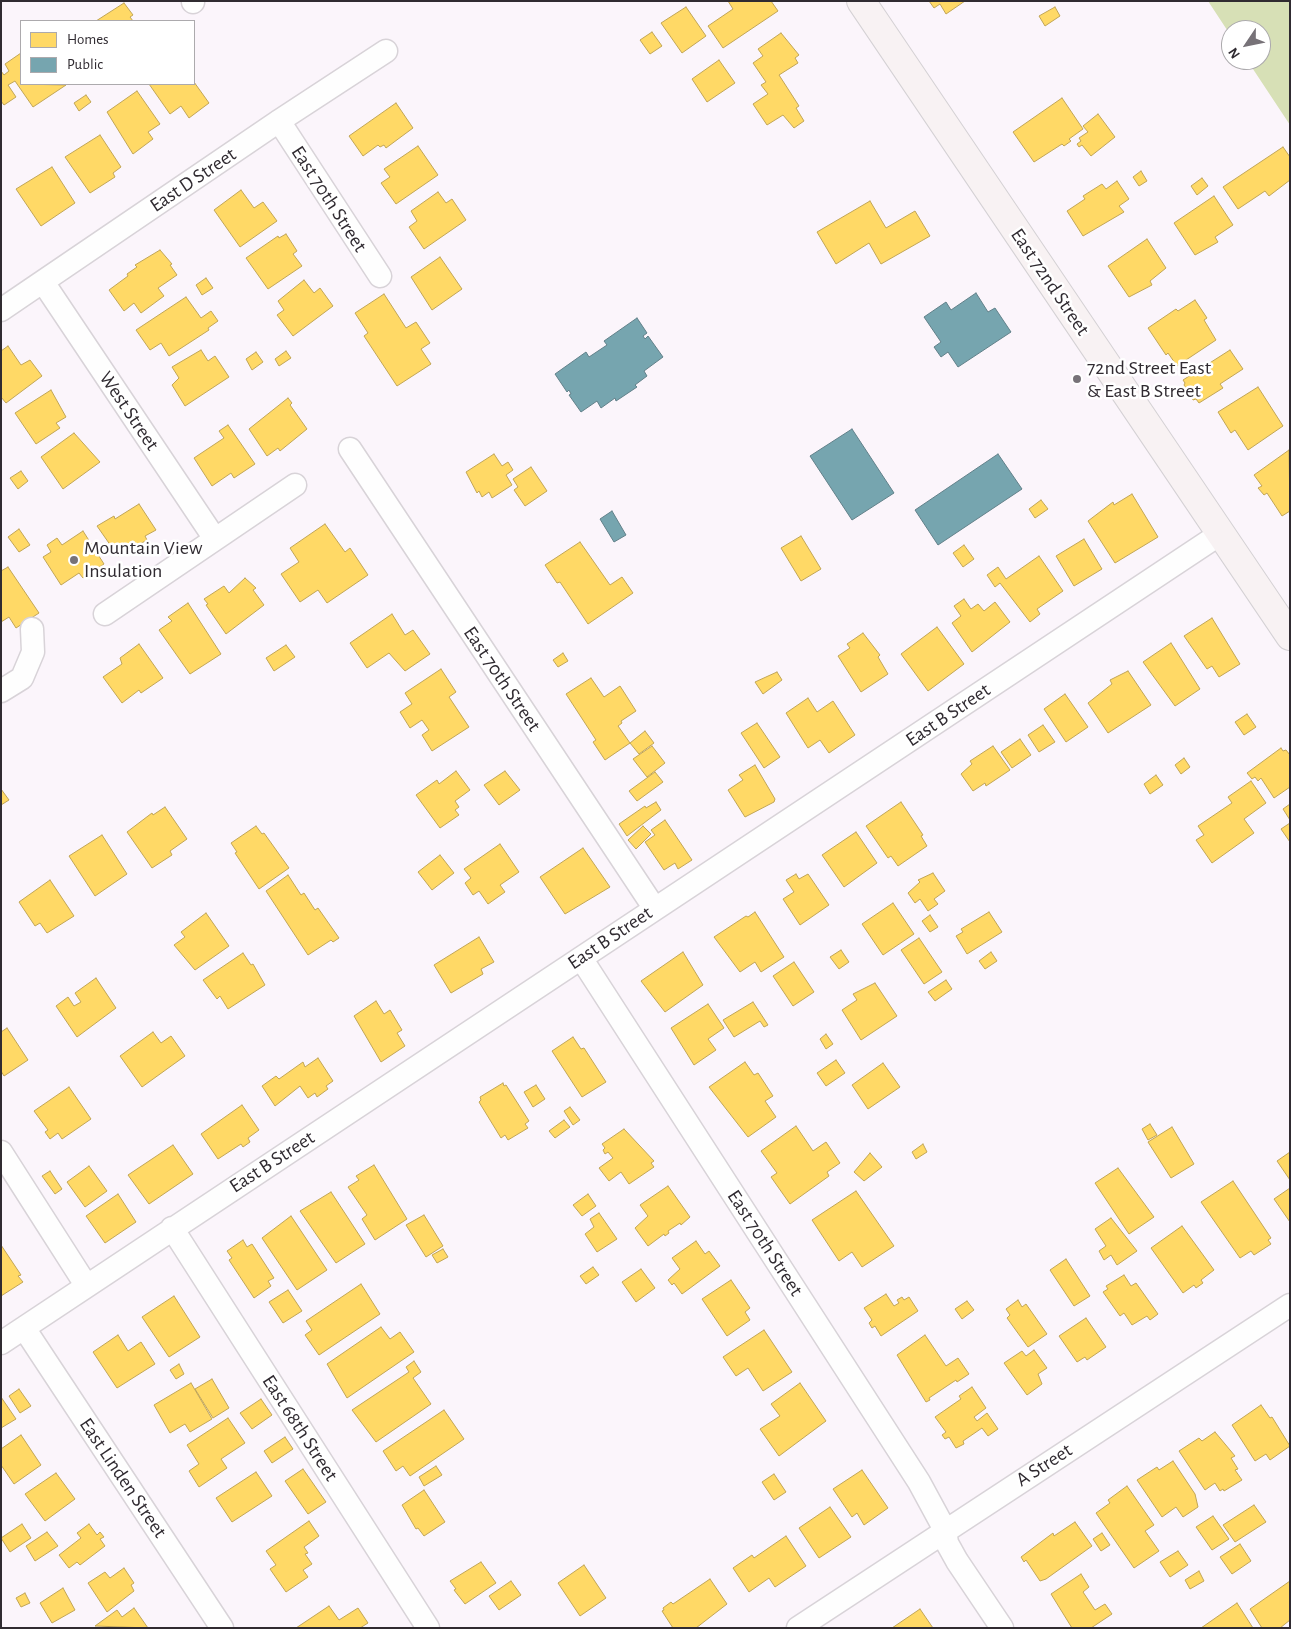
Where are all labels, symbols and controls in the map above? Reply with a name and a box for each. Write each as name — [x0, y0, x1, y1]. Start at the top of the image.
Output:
legend — [20, 20, 195, 85]
north arrow — [1221, 20, 1271, 70]
text: Homes — [67, 32, 109, 47]
text: N — [1226, 45, 1243, 61]
text: Public — [67, 57, 103, 72]
street label: East 70th Street — [286, 141, 372, 257]
street label: East D Street — [145, 142, 241, 218]
street label: East 72nd Street — [1005, 224, 1095, 340]
place label: 72nd Street East & East B Street — [1087, 356, 1211, 403]
street label: West Street — [94, 367, 164, 455]
marker: 72nd Street East & East B Street — [1071, 373, 1083, 385]
place label: Mountain View Insulation — [84, 536, 202, 583]
marker: Mountain View Insulation — [68, 554, 80, 566]
street label: East 70th Street — [458, 622, 546, 736]
street label: East B Street — [901, 678, 995, 752]
street label: East B Street — [563, 901, 657, 975]
street label: East B Street — [225, 1126, 319, 1198]
street label: East 70th Street — [722, 1185, 808, 1301]
street label: East 68th Street — [257, 1370, 343, 1486]
street label: East Linden Street — [74, 1414, 172, 1542]
street label: A Street — [1011, 1438, 1077, 1492]

